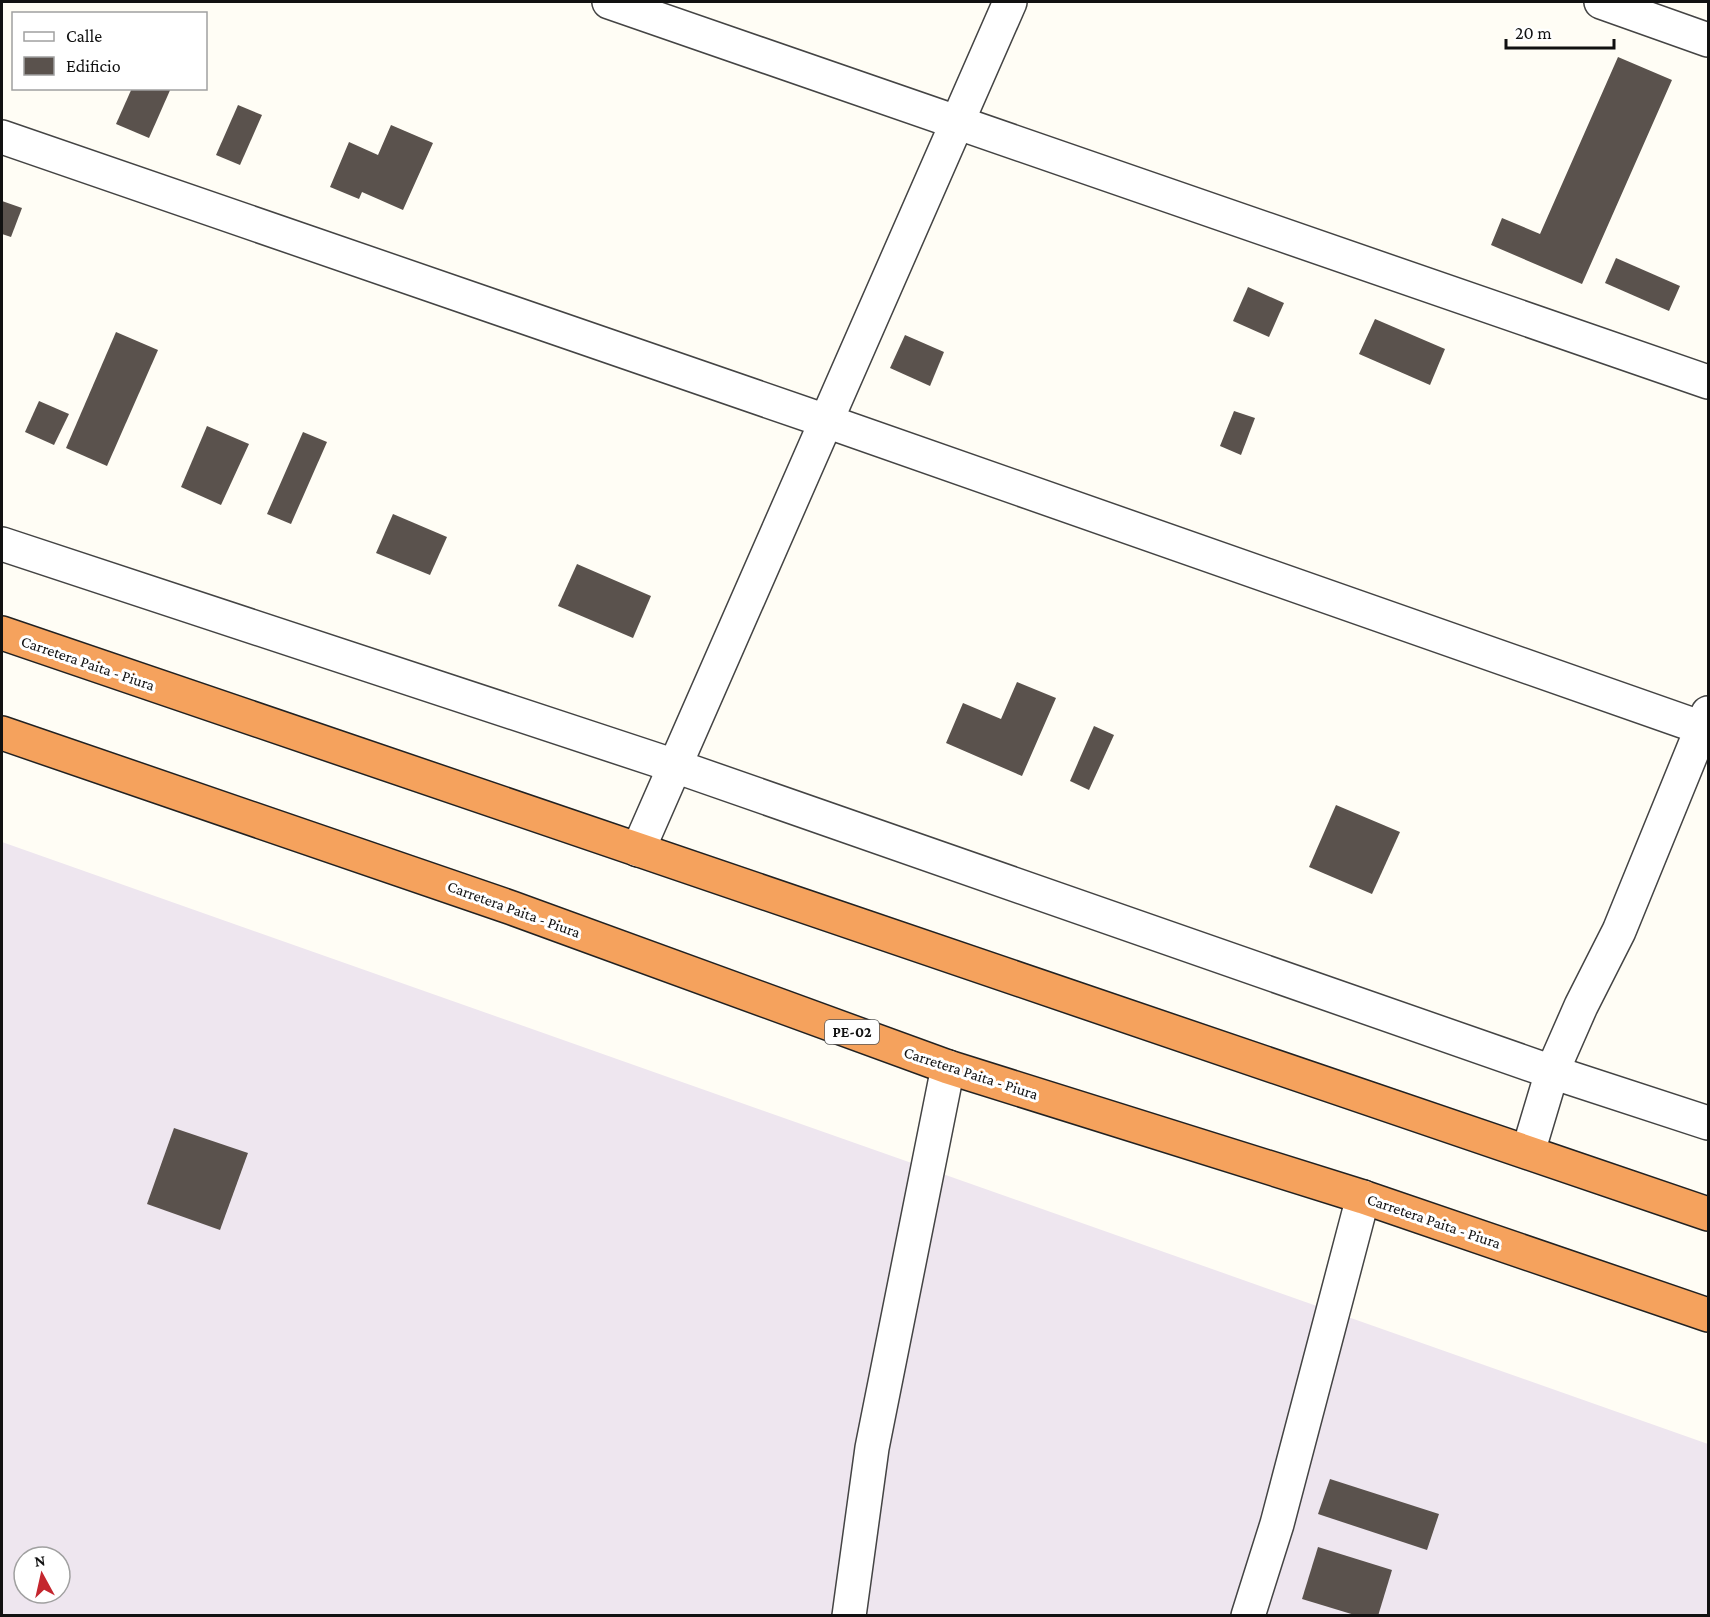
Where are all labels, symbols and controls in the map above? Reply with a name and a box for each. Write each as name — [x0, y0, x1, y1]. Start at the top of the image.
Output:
legend — [12, 12, 207, 90]
scale bar — [1506, 12, 1614, 50]
text: 20 m — [1515, 23, 1552, 43]
text: Calle — [66, 26, 102, 46]
text: Edificio — [66, 56, 121, 76]
street label: Carretera Paita - Piura — [19, 632, 158, 694]
street label: Carretera Paita - Piura — [445, 877, 583, 941]
road number: PE-02 — [825, 1020, 879, 1044]
street label: Carretera Paita - Piura — [902, 1043, 1041, 1103]
street label: Carretera Paita - Piura — [1365, 1190, 1504, 1252]
north arrow — [12, 1545, 72, 1605]
text: N — [33, 1551, 47, 1570]

